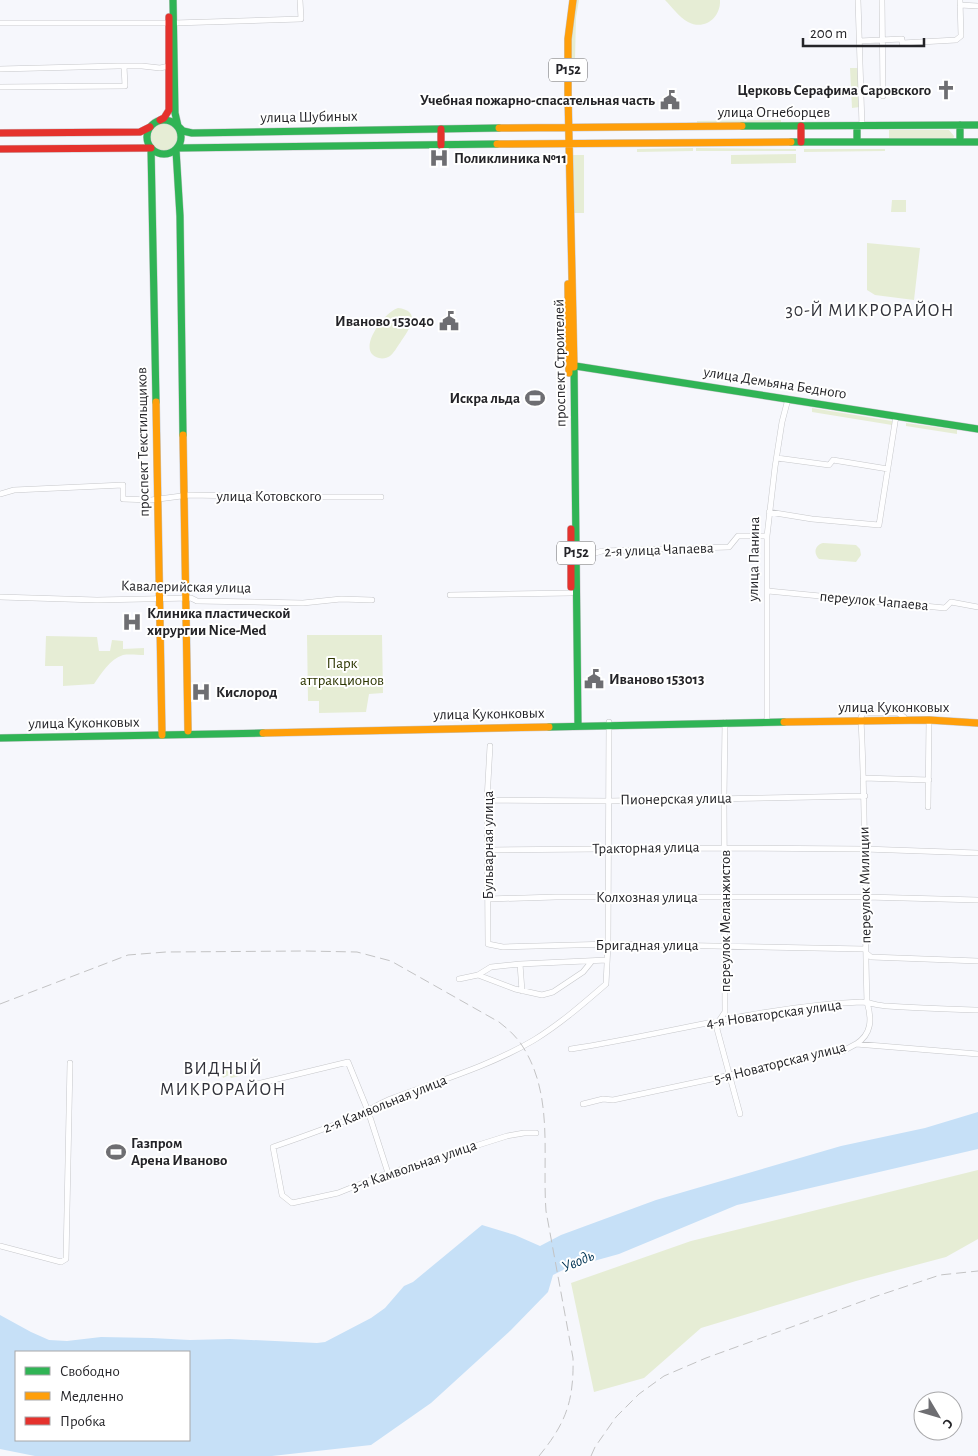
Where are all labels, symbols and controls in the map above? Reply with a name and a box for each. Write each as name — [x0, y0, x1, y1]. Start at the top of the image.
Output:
scale bar — [803, 15, 924, 47]
text: 200 m — [810, 26, 847, 41]
road number: Р152 — [549, 58, 587, 82]
church icon: Церковь Серафима Саровского — [935, 79, 957, 101]
place label: Церковь Серафима Саровского — [737, 83, 931, 98]
public building icon: Учебная пожарно-спасательная часть — [659, 89, 681, 111]
place label: Учебная пожарно-спасательная часть — [420, 93, 655, 108]
street label: улица Огнеборцев — [717, 105, 830, 120]
street label: улица Шубиных — [259, 109, 358, 125]
hospital icon: Поликлиника №11 — [428, 147, 450, 169]
place label: Поликлиника №11 — [454, 151, 567, 166]
street label: проспект Строителей — [551, 299, 569, 427]
district label: 30-Й МИКРОРАЙОН — [785, 300, 955, 320]
public building icon: Иваново 153040 — [438, 310, 460, 332]
place label: Иваново 153040 — [335, 314, 434, 329]
street label: улица Демьяна Бедного — [702, 364, 848, 402]
street label: проспект Текстильщиков — [134, 367, 152, 517]
sports icon: Искра льда — [524, 387, 546, 409]
place label: Искра льда — [450, 391, 520, 406]
street label: улица Котовского — [216, 489, 321, 504]
street label: улица Панина — [746, 516, 762, 603]
street label: 2-я улица Чапаева — [604, 541, 714, 559]
road number: Р152 — [557, 542, 595, 564]
street label: Кавалерийская улица — [121, 578, 252, 596]
street label: переулок Чапаева — [819, 589, 929, 613]
place label: Клиника пластической хирургии Nice-Med — [147, 606, 291, 638]
hospital icon: Клиника пластической хирургии Nice-Med — [121, 611, 143, 633]
park label: Парк аттракционов — [300, 656, 384, 688]
public building icon: Иваново 153013 — [583, 668, 605, 690]
place label: Иваново 153013 — [609, 672, 704, 687]
hospital icon: Кислород — [190, 681, 212, 703]
place label: Кислород — [216, 685, 277, 700]
street label: улица Куконковых — [837, 700, 950, 715]
street label: улица Куконковых — [432, 706, 545, 722]
street label: улица Куконковых — [27, 715, 140, 731]
street label: Бульварная улица — [481, 790, 496, 899]
street label: Пионерская улица — [620, 791, 732, 807]
street label: переулок Милиции — [856, 826, 874, 944]
street label: Тракторная улица — [592, 840, 700, 856]
street label: переулок Меланжистов — [718, 850, 733, 992]
street label: Колхозная улица — [596, 890, 698, 905]
street label: Бригадная улица — [595, 938, 699, 953]
street label: 4-я Новаторская улица — [705, 997, 843, 1031]
street label: 5-я Новаторская улица — [712, 1039, 848, 1087]
district label: ВИДНЫЙ МИКРОРАЙОН — [160, 1058, 286, 1099]
street label: 2-я Камвольная улица — [321, 1072, 449, 1136]
place label: Газпром Арена Иваново — [131, 1136, 227, 1168]
street label: 3-я Камвольная улица — [349, 1137, 479, 1195]
sports icon: Газпром Арена Иваново — [105, 1141, 127, 1163]
water label: Уводь — [559, 1247, 597, 1275]
legend — [15, 1351, 190, 1441]
text: Свободно — [60, 1364, 120, 1379]
text: Медленно — [60, 1389, 124, 1404]
north arrow — [913, 1391, 963, 1441]
text: Пробка — [60, 1414, 106, 1429]
text: С — [939, 1416, 955, 1431]

